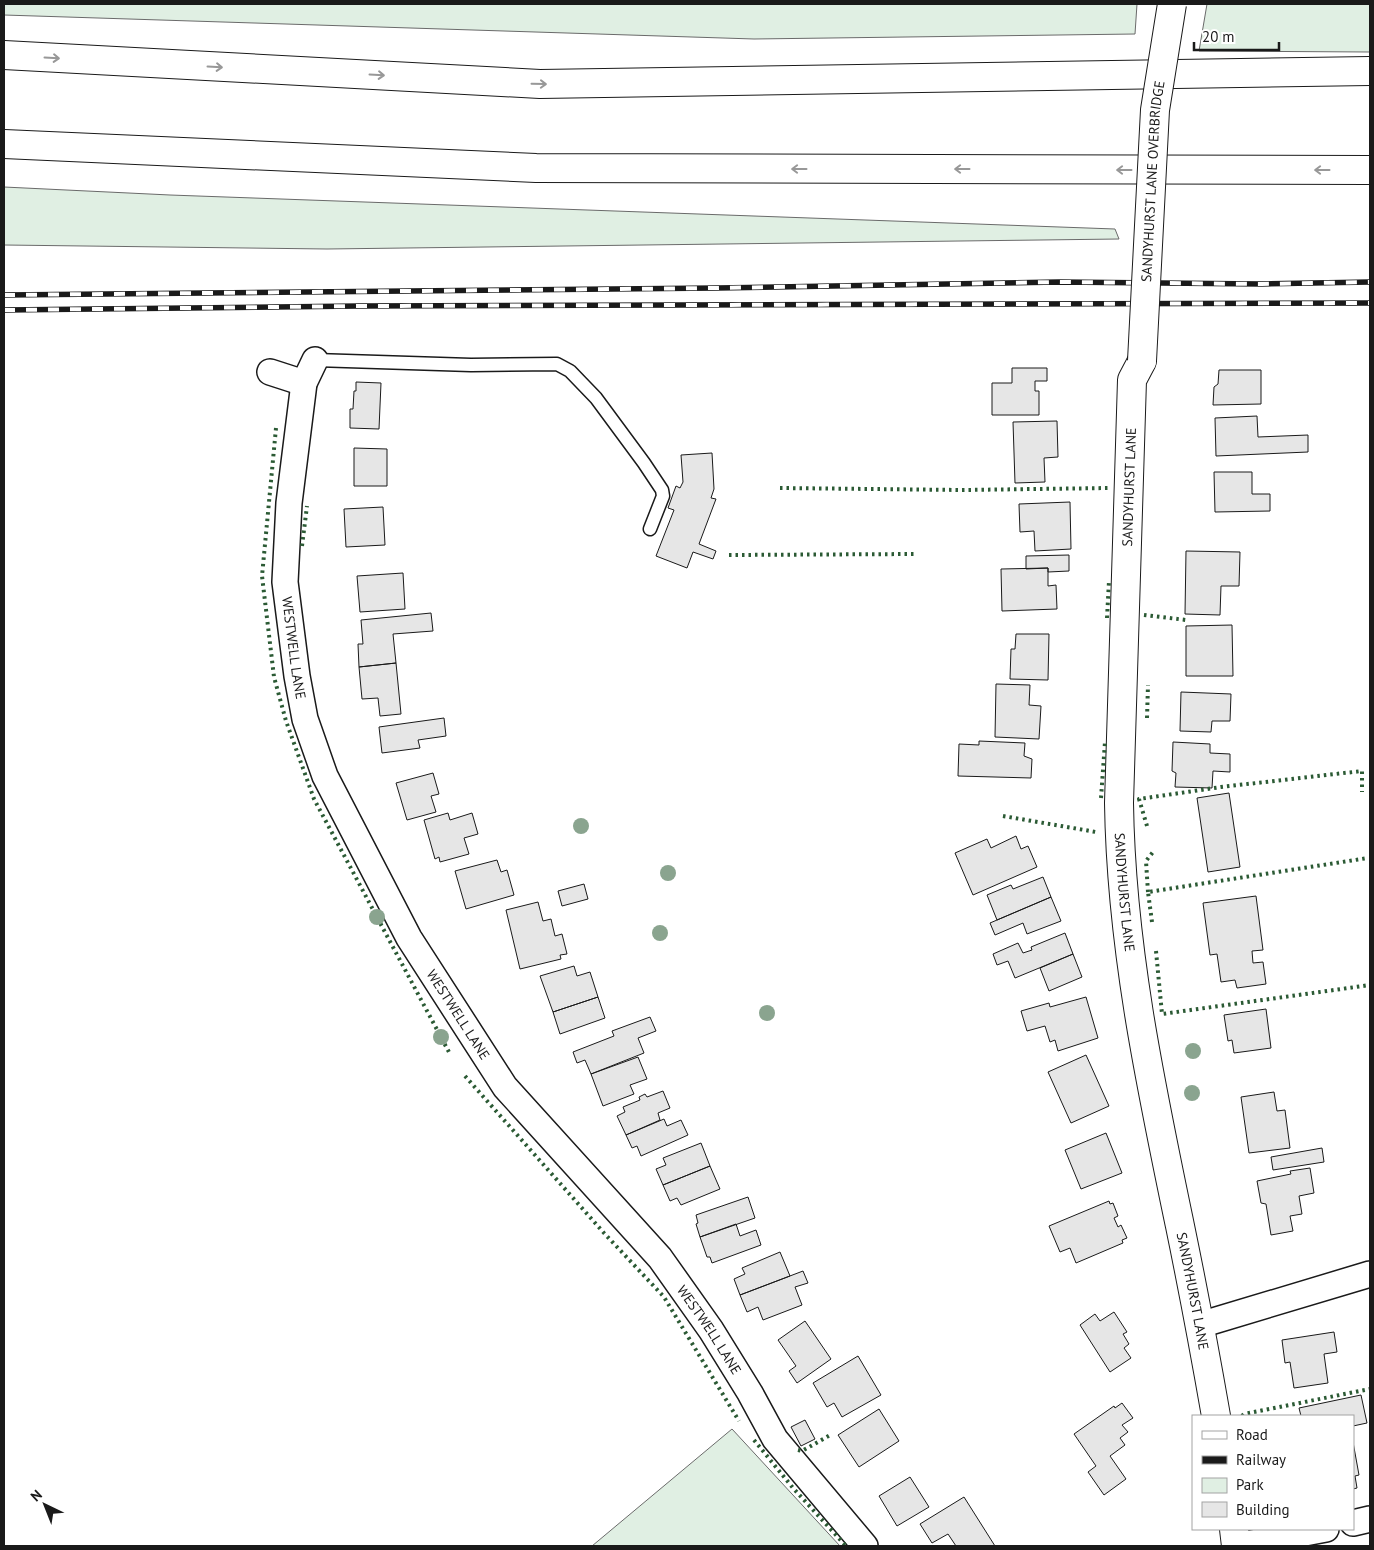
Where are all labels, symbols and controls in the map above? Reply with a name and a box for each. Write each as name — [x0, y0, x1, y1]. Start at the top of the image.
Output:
scale bar — [1194, 20, 1279, 52]
text: 20 m — [1202, 27, 1235, 46]
one-way arrow — [44, 53, 60, 62]
one-way arrow — [206, 62, 222, 71]
one-way arrow — [369, 71, 385, 80]
one-way arrow — [530, 79, 547, 89]
street label: SANDYHURST LANE OVERBRIDGE — [1137, 79, 1169, 283]
one-way arrow — [791, 164, 808, 174]
one-way arrow — [954, 164, 970, 174]
one-way arrow — [1116, 165, 1132, 175]
one-way arrow — [1314, 165, 1330, 175]
street label: SANDYHURST LANE — [1118, 427, 1140, 547]
street label: WESTWELL LANE — [278, 595, 310, 701]
street label: SANDYHURST LANE — [1111, 832, 1139, 953]
street label: WESTWELL LANE — [423, 966, 494, 1063]
street label: SANDYHURST LANE — [1173, 1231, 1213, 1351]
street label: WESTWELL LANE — [673, 1282, 745, 1378]
legend — [1192, 1415, 1354, 1530]
text: Road — [1236, 1425, 1268, 1444]
text: Railway — [1236, 1450, 1286, 1469]
text: Park — [1236, 1475, 1264, 1494]
north arrow — [20, 1480, 70, 1530]
text: N — [27, 1486, 46, 1505]
text: Building — [1236, 1500, 1290, 1519]

